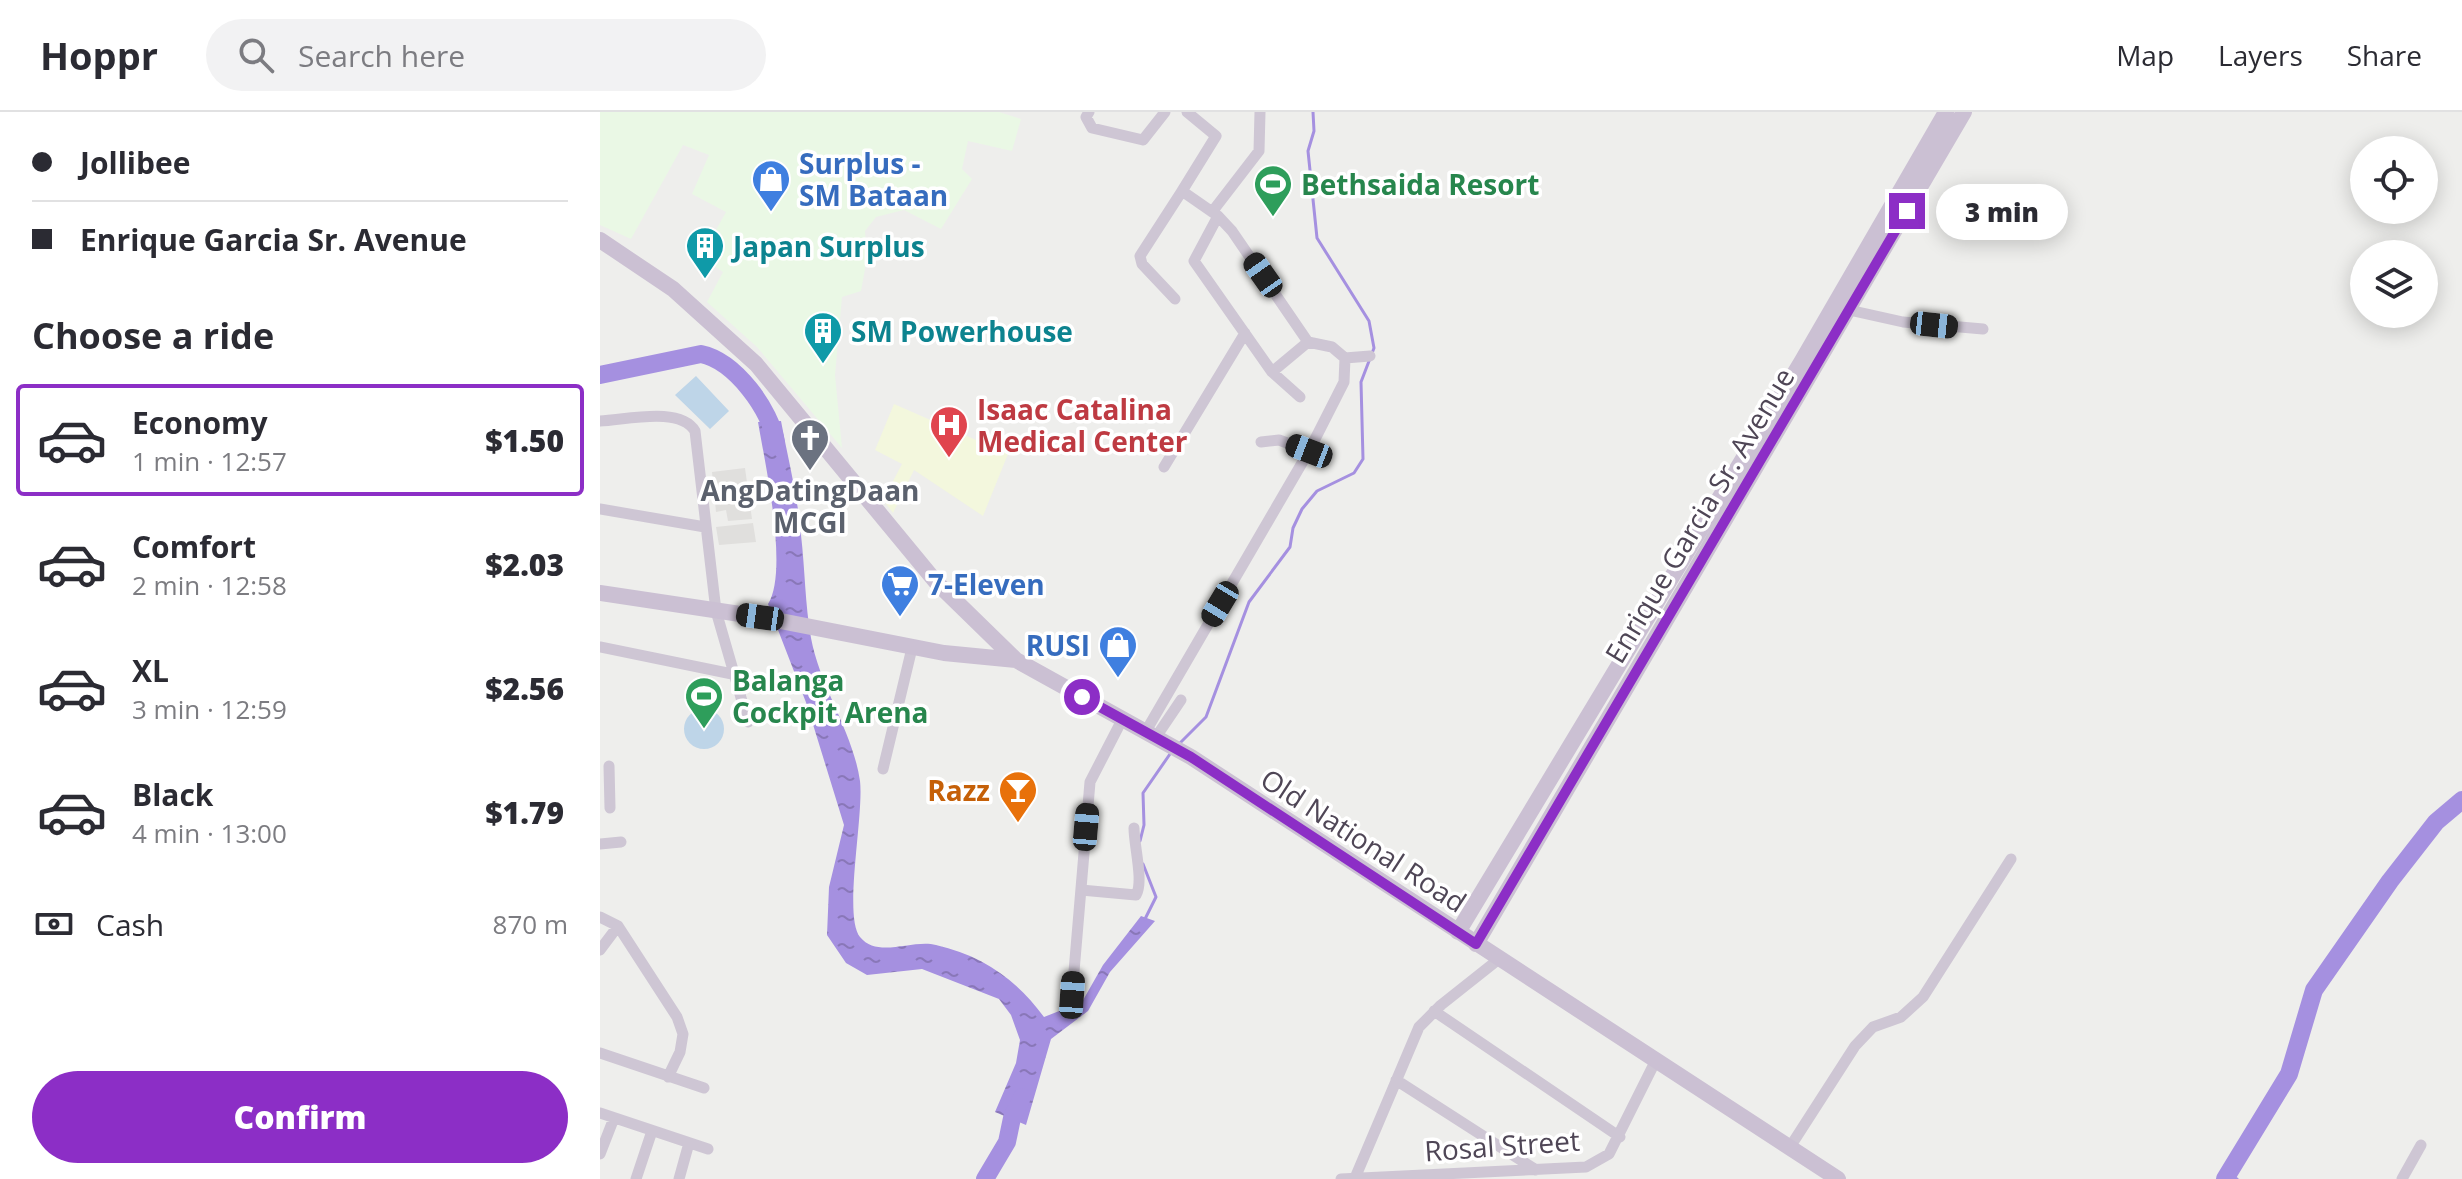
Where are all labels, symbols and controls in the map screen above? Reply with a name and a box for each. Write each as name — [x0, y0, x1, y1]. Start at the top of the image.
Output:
search box — [206, 19, 766, 91]
text: Hoppr — [40, 29, 158, 81]
icon: search — [234, 33, 278, 77]
text: Search here — [298, 35, 465, 76]
text: Map — [2116, 36, 2174, 74]
text: Layers — [2218, 36, 2303, 74]
text: Share — [2347, 36, 2422, 74]
map controls — [2350, 136, 2438, 328]
button: locate — [2350, 136, 2438, 224]
text: Jollibee — [80, 142, 190, 183]
place label: Surplus - SM Bataan — [799, 144, 948, 214]
shop icon: Surplus - SM Bataan — [750, 158, 792, 213]
sports icon: Bethsaida Resort — [1252, 163, 1294, 218]
place label: Bethsaida Resort — [1301, 165, 1539, 203]
callout: 3 min — [1935, 183, 2067, 239]
route end — [1889, 193, 1925, 229]
text: 3 min — [1965, 194, 2039, 230]
text: Enrique Garcia Sr. Avenue — [80, 219, 467, 260]
building icon: Japan Surplus — [684, 225, 726, 280]
place label: Japan Surplus — [730, 227, 925, 265]
button: layers — [2350, 240, 2438, 328]
car — [1239, 248, 1287, 302]
building icon: SM Powerhouse — [802, 310, 844, 365]
text: Choose a ride — [32, 311, 274, 360]
car — [1909, 311, 1959, 339]
place label: SM Powerhouse — [851, 312, 1073, 350]
street label: Enrique Garcia Sr. Avenue — [1596, 360, 1802, 670]
place label: Isaac Catalina Medical Center — [977, 390, 1188, 460]
text: Economy — [132, 402, 268, 443]
icon: car — [36, 404, 108, 476]
hospital icon: Isaac Catalina Medical Center — [928, 404, 970, 459]
church icon: AngDatingDaan MCGI — [789, 417, 831, 472]
text: $1.50 — [485, 420, 564, 461]
car — [1282, 431, 1336, 471]
text: 1 min · 12:57 — [132, 443, 287, 479]
place label: AngDatingDaan MCGI — [700, 471, 920, 541]
text: Comfort — [132, 526, 256, 567]
icon: car — [36, 528, 108, 600]
text: $2.03 — [485, 544, 564, 585]
supermarket icon: 7-Eleven — [879, 563, 921, 618]
place label: 7-Eleven — [928, 565, 1045, 603]
text: 2 min · 12:58 — [132, 567, 287, 603]
car — [1197, 577, 1243, 631]
car — [735, 602, 785, 632]
shop icon: RUSI — [1097, 624, 1139, 679]
place label: RUSI — [1026, 626, 1090, 664]
text: XL — [132, 650, 169, 691]
icon: car — [36, 652, 108, 724]
place label: Balanga Cockpit Arena — [732, 661, 929, 731]
text: $2.56 — [485, 668, 564, 709]
sports icon: Balanga Cockpit Arena — [683, 675, 725, 730]
route start — [1064, 679, 1100, 715]
text: 3 min · 12:59 — [132, 691, 287, 727]
street label: Old National Road — [1254, 759, 1474, 921]
bar icon: Razz — [997, 769, 1039, 824]
place label: Razz — [927, 771, 990, 809]
text: Black — [132, 774, 213, 815]
icon: car — [36, 776, 108, 848]
text: $1.79 — [485, 792, 564, 833]
car — [1072, 802, 1100, 852]
text: 4 min · 13:00 — [132, 815, 287, 851]
icon: cash — [32, 902, 76, 946]
text: Cash — [96, 904, 164, 945]
text: 870 m — [493, 906, 568, 942]
car — [1058, 970, 1086, 1020]
button: Confirm — [32, 1071, 568, 1163]
street label: Rosal Street — [1423, 1121, 1581, 1169]

